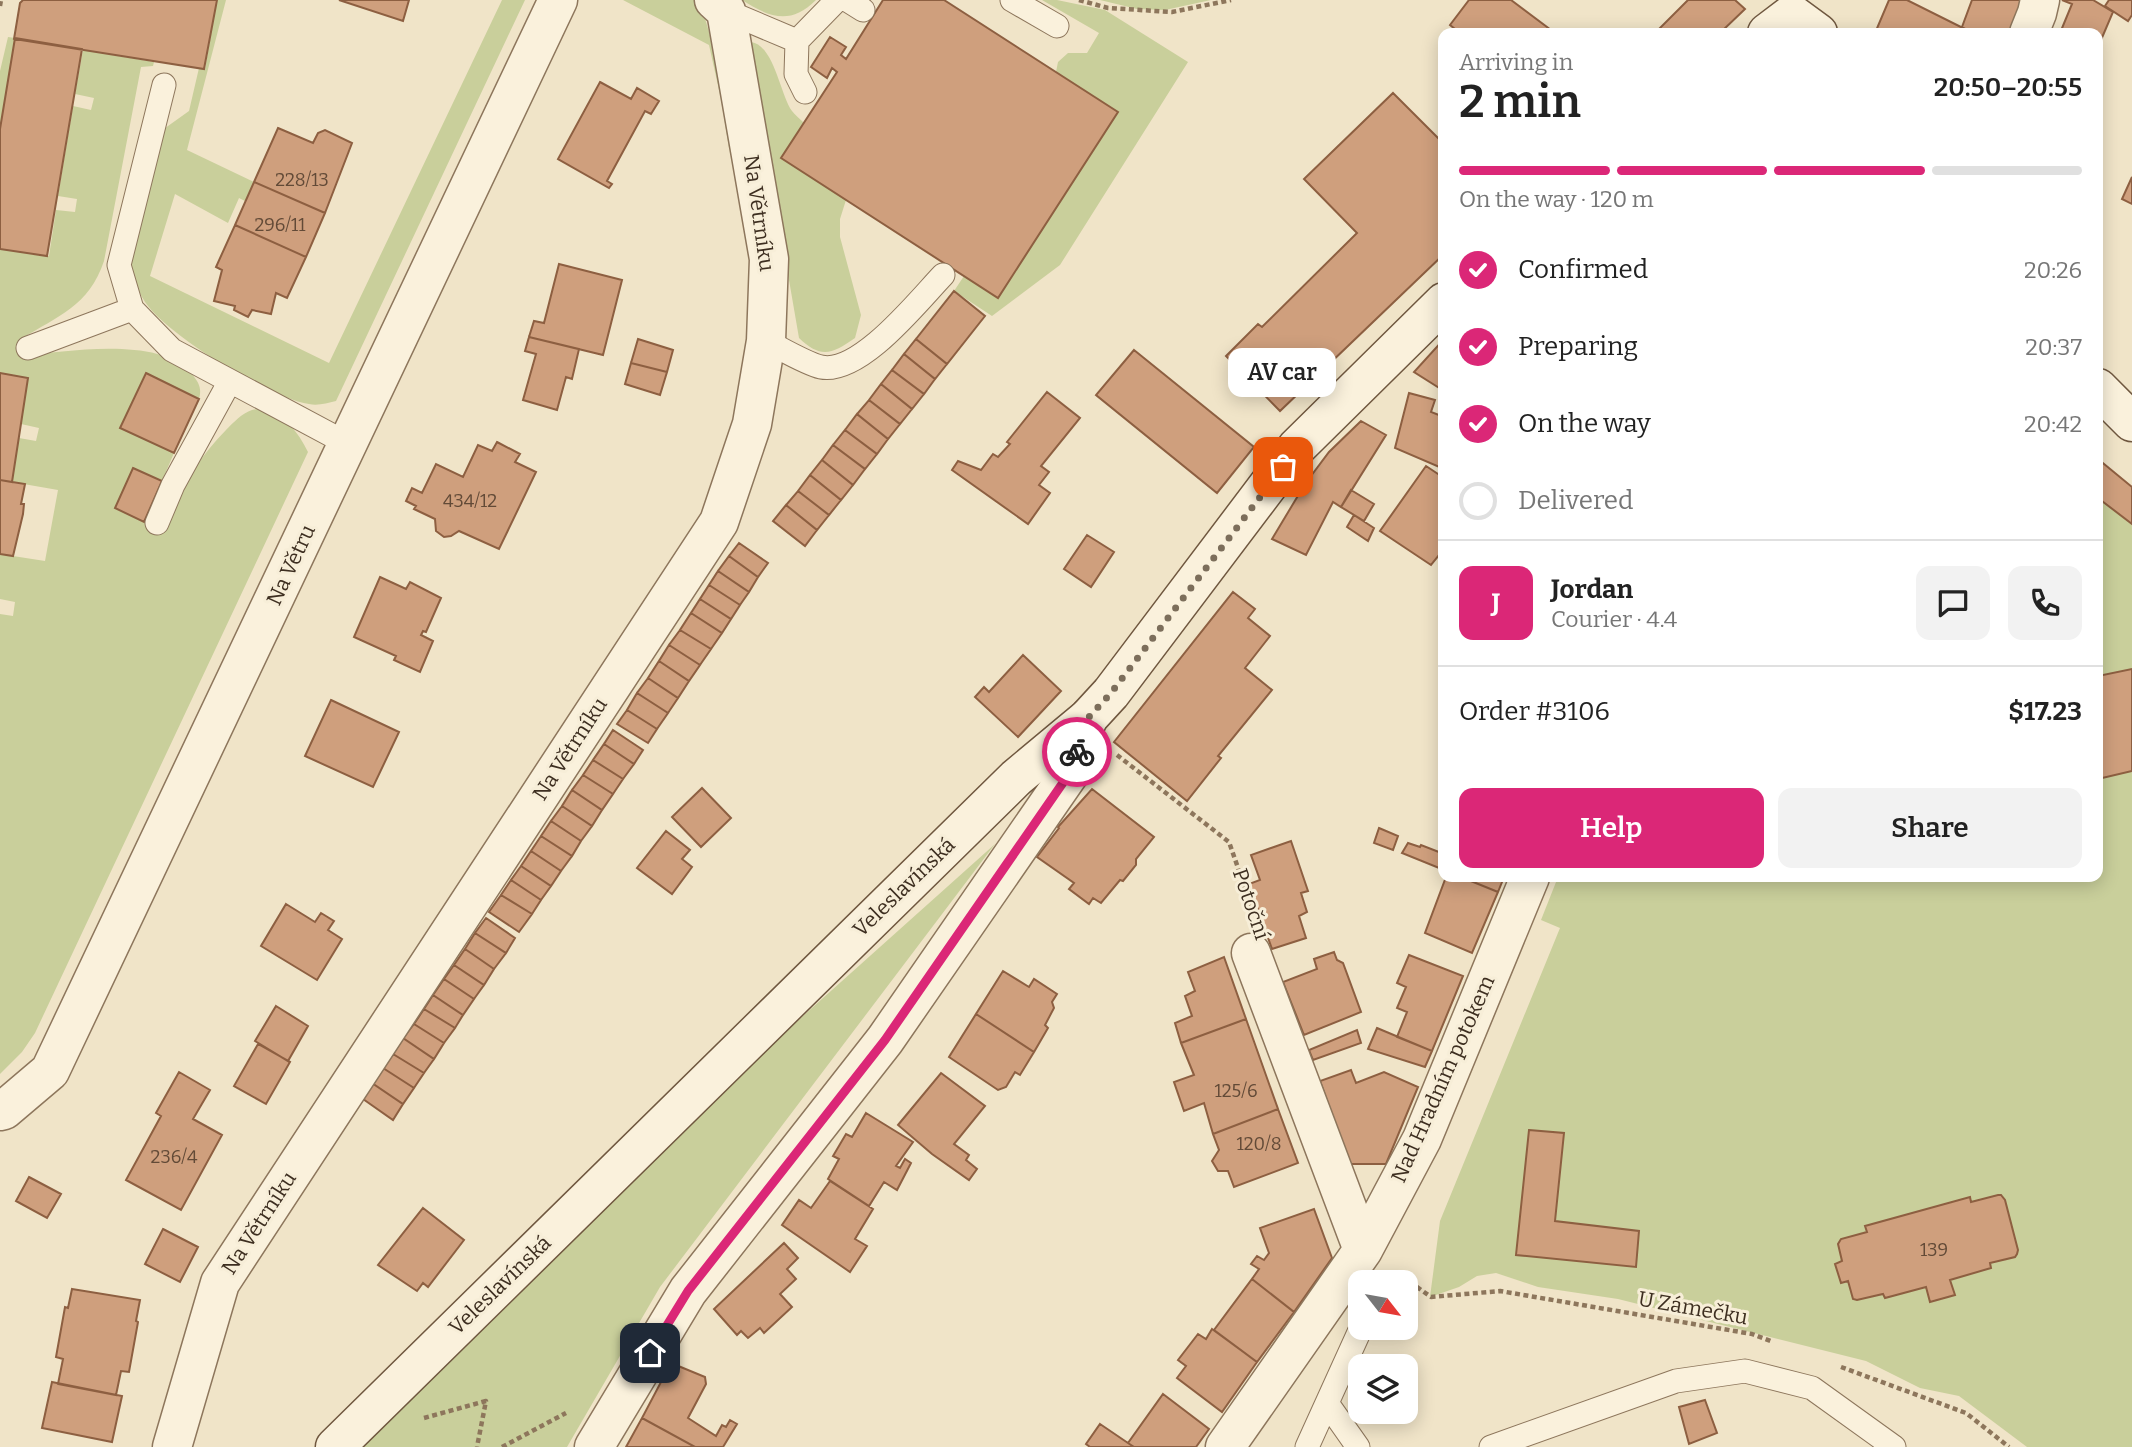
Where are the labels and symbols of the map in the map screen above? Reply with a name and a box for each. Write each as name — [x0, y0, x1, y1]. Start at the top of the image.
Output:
street label: Na Větrníku — [738, 153, 780, 273]
house number: 228/13 — [275, 169, 329, 191]
house number: 296/11 — [254, 214, 306, 236]
callout: AV car — [1229, 348, 1337, 397]
pin — [1253, 437, 1313, 497]
house number: 434/12 — [443, 490, 497, 512]
street label: Na Větru — [261, 520, 321, 610]
street label: Na Větrníku — [527, 693, 613, 805]
courier — [1042, 717, 1112, 787]
street label: Veleslavínská — [847, 831, 961, 942]
street label: Potoční — [1227, 865, 1276, 944]
street label: Nad Hradním potokem — [1386, 971, 1500, 1187]
house number: 125/6 — [1215, 1080, 1257, 1102]
house number: 120/8 — [1236, 1133, 1282, 1155]
house number: 236/4 — [151, 1146, 198, 1168]
street label: Na Větrníku — [216, 1167, 302, 1279]
street label: Veleslavínská — [443, 1229, 557, 1340]
house number: 139 — [1920, 1239, 1948, 1261]
north arrow — [1348, 1270, 1418, 1340]
street label: U Zámečku — [1636, 1286, 1750, 1330]
pin — [620, 1323, 680, 1383]

